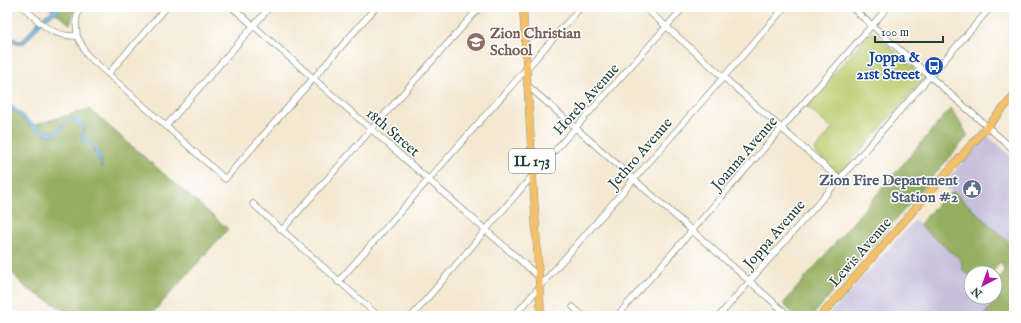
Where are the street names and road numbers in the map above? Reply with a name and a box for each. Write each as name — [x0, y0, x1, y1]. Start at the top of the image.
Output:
street label: Horeb Avenue — [549, 59, 624, 139]
street label: 18th Street — [362, 104, 423, 161]
street label: Joanna Avenue — [706, 112, 782, 196]
street label: Jethro Avenue — [603, 114, 677, 194]
road number: IL 173 — [509, 149, 555, 173]
street label: Joppa Avenue — [738, 196, 810, 274]
street label: Lewis Avenue — [825, 214, 896, 291]

